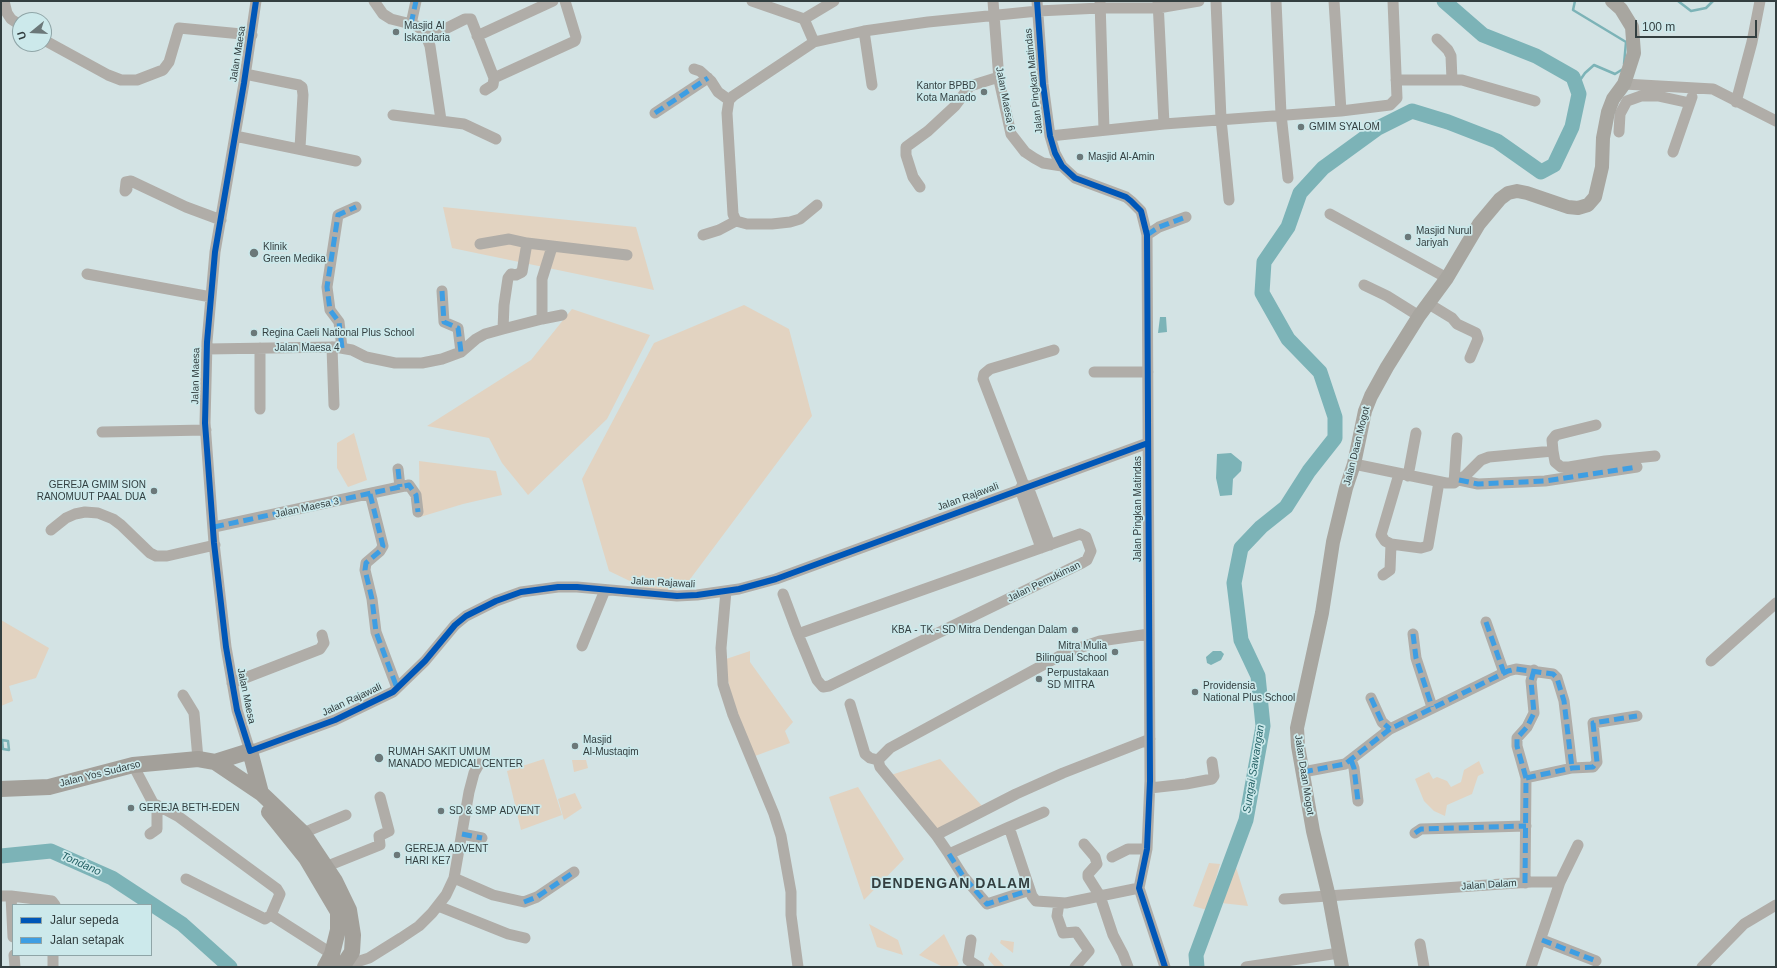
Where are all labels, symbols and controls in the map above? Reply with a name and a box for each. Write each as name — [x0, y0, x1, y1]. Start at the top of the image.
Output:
north arrow — [12, 12, 52, 52]
scale bar — [1637, 12, 1759, 38]
place label: Masjid Al Iskandaria — [404, 20, 450, 44]
text: 100 m — [1642, 20, 1675, 34]
street label: Jalan Maesa — [228, 25, 248, 83]
marker: Masjid Al Iskandaria — [391, 27, 401, 37]
street label: Jalan Pingkan Matindas — [1022, 28, 1046, 134]
text: U — [15, 30, 28, 41]
street label: Jalan Maesa 6 — [993, 66, 1017, 132]
place label: Kantor BPBD Kota Manado — [917, 80, 976, 104]
marker: Kantor BPBD Kota Manado — [979, 87, 989, 97]
place label: GMIM SYALOM — [1309, 121, 1380, 133]
marker: GMIM SYALOM — [1296, 122, 1306, 132]
place label: Masjid Al-Amin — [1088, 151, 1155, 163]
marker: Masjid Al-Amin — [1075, 152, 1085, 162]
place label: Masjid Nurul Jariyah — [1416, 225, 1472, 248]
marker: Masjid Nurul Jariyah — [1403, 232, 1413, 242]
place label: Klinik Green Medika — [263, 241, 326, 264]
marker: Klinik Green Medika — [248, 247, 260, 259]
place label: Regina Caeli National Plus School — [262, 327, 414, 339]
marker: Regina Caeli National Plus School — [249, 328, 259, 338]
street label: Jalan Maesa 4 — [274, 342, 340, 354]
street label: Jalan Maesa — [190, 348, 202, 404]
street label: Jalan Daan Mogot — [1341, 405, 1373, 487]
street label: Jalan Pingkan Matindas — [1132, 456, 1144, 562]
place label: GEREJA GMIM SION RANOMUUT PAAL DUA — [37, 479, 146, 502]
street label: Jalan Rajawali — [936, 480, 1000, 514]
marker: GEREJA GMIM SION RANOMUUT PAAL DUA — [149, 486, 159, 496]
street label: Jalan Maesa 3 — [274, 495, 340, 521]
street label: Jalan Pemukiman — [1006, 559, 1082, 605]
street label: Jalan Rajawali — [630, 575, 696, 591]
place label: KBA - TK - SD Mitra Dendengan Dalam — [891, 624, 1067, 636]
marker: KBA - TK - SD Mitra Dendengan Dalam — [1070, 625, 1080, 635]
place label: Mitra Mulia Bilingual School — [1036, 640, 1107, 664]
marker: Mitra Mulia Bilingual School — [1110, 647, 1120, 657]
street label: Jalan Maesa — [234, 667, 258, 725]
place label: Perpustakaan SD MITRA — [1047, 667, 1109, 690]
marker: Perpustakaan SD MITRA — [1034, 674, 1044, 684]
place label: Providensia National Plus School — [1203, 680, 1295, 704]
street label: Jalan Rajawali — [320, 681, 384, 719]
marker: Providensia National Plus School — [1190, 687, 1200, 697]
water label: Sungai Sawangan — [1240, 724, 1268, 814]
place label: Masjid Al-Mustaqim — [583, 734, 639, 758]
street label: Jalan Daan Mogot — [1292, 734, 1316, 816]
marker: Masjid Al-Mustaqim — [570, 741, 580, 751]
place label: RUMAH SAKIT UMUM MANADO MEDICAL CENTER — [388, 746, 523, 770]
marker: RUMAH SAKIT UMUM MANADO MEDICAL CENTER — [373, 752, 385, 764]
street label: Jalan Yos Sudarso — [58, 758, 142, 790]
place label: GEREJA BETH-EDEN — [139, 802, 240, 814]
marker: GEREJA BETH-EDEN — [126, 803, 136, 813]
place label: SD & SMP ADVENT — [449, 805, 540, 817]
marker: SD & SMP ADVENT — [436, 806, 446, 816]
place label: GEREJA ADVENT HARI KE7 — [405, 843, 488, 866]
water label: Tondano — [59, 849, 103, 879]
marker: GEREJA ADVENT HARI KE7 — [392, 850, 402, 860]
district label: DENDENGAN DALAM — [871, 876, 1031, 892]
street label: Jalan Dalam — [1461, 877, 1517, 893]
legend — [12, 904, 152, 956]
text: Jalur sepeda — [50, 913, 119, 927]
text: Jalan setapak — [50, 933, 124, 947]

